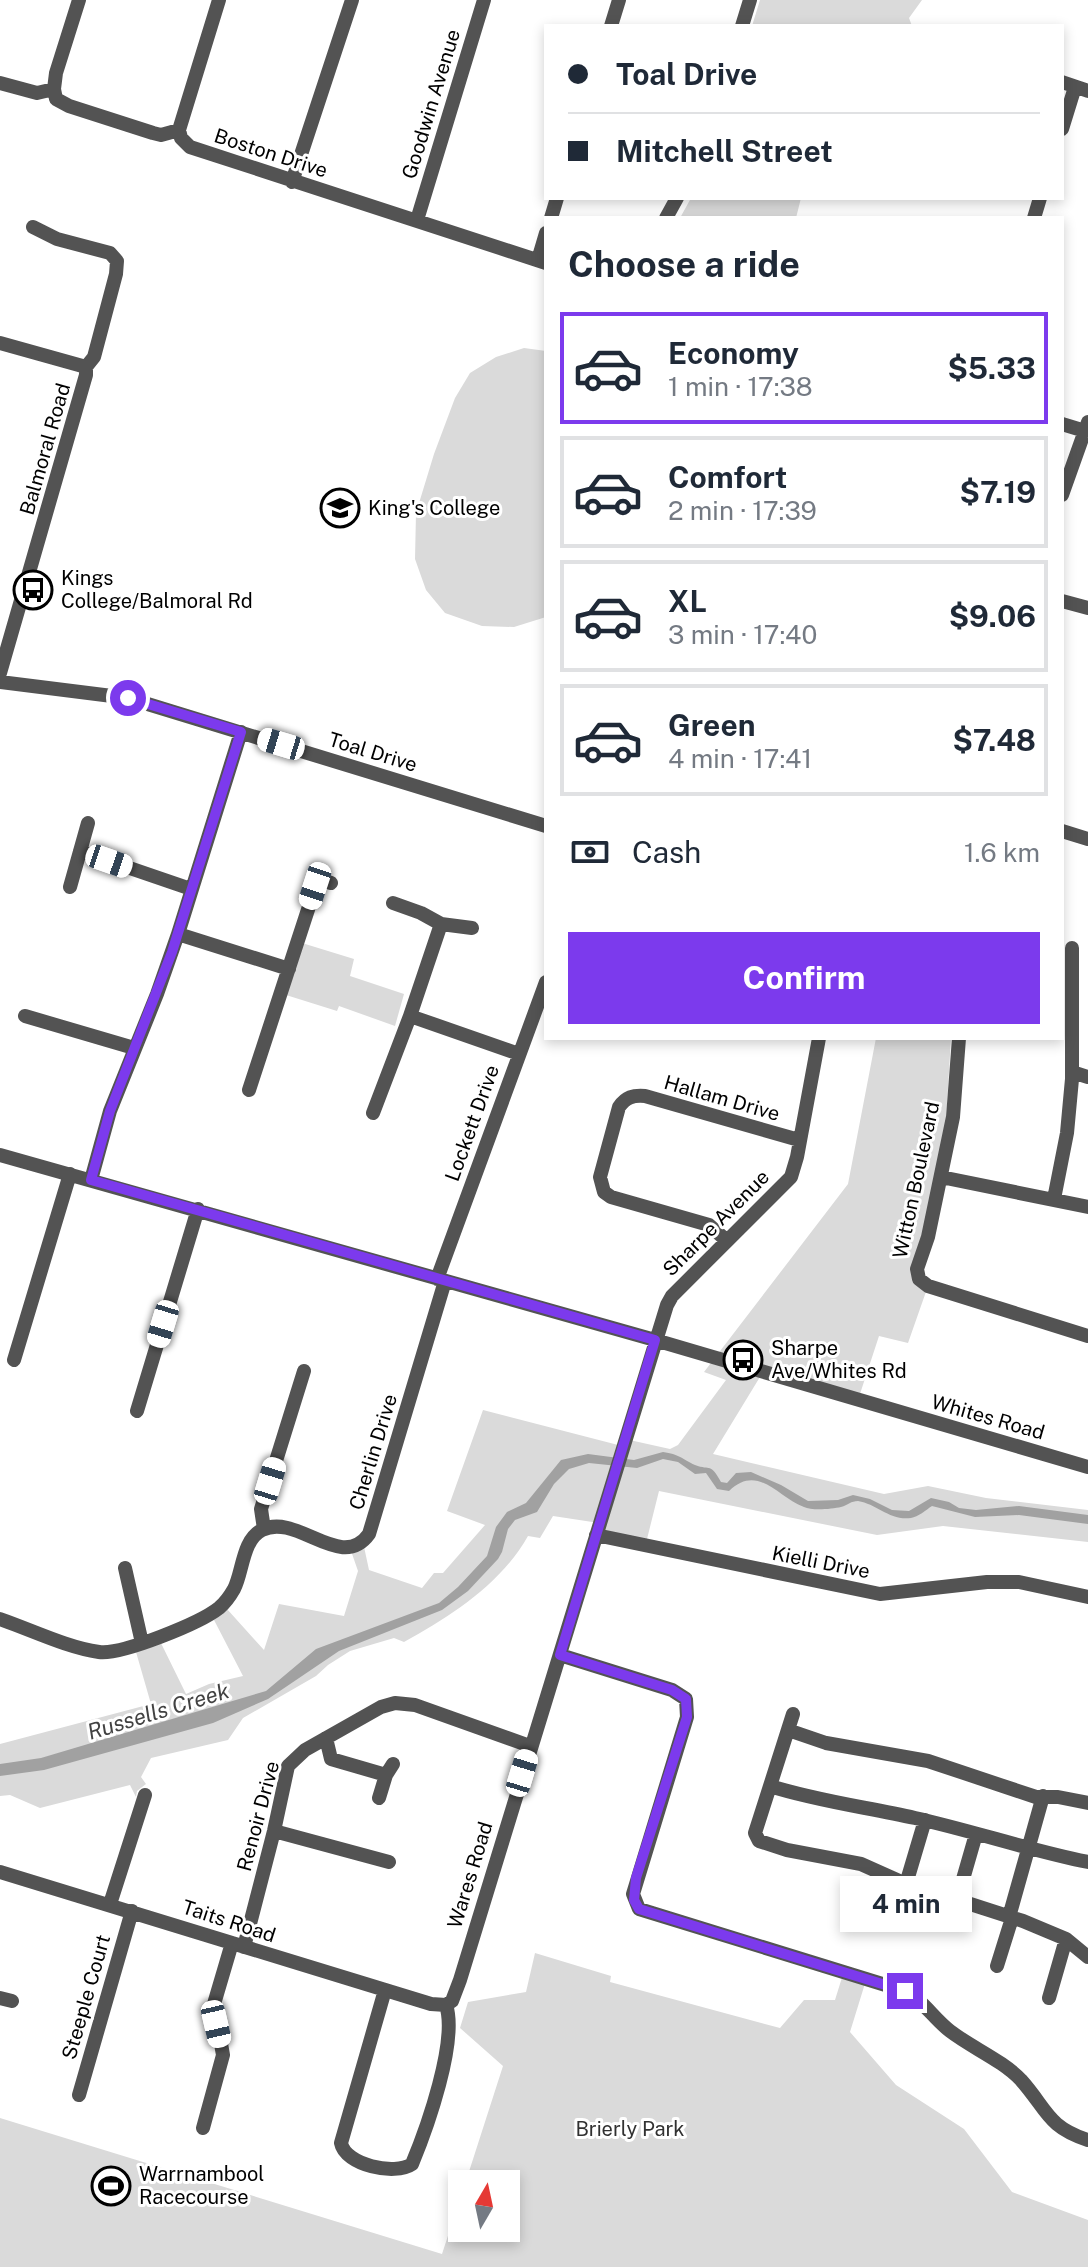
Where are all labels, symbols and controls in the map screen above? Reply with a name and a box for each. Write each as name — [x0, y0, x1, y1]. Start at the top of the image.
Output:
street label: Goodwin Avenue — [397, 26, 465, 182]
text: Toal Drive — [616, 56, 757, 92]
street label: Boston Drive — [211, 123, 331, 183]
text: Mitchell Street — [616, 133, 833, 169]
text: Choose a ride — [568, 243, 800, 285]
icon: car — [572, 332, 644, 404]
text: Economy — [668, 335, 799, 371]
text: $5.33 — [947, 350, 1036, 386]
text: 1 min · 17:38 — [668, 371, 813, 402]
street label: Balmoral Road — [15, 380, 75, 518]
icon: car — [572, 456, 644, 528]
text: Comfort — [668, 459, 787, 495]
text: $7.19 — [960, 474, 1036, 510]
school or university icon: King's College — [319, 487, 361, 529]
text: 2 min · 17:39 — [668, 495, 817, 526]
place label: King's College — [368, 496, 500, 520]
place label: Kings College/Balmoral Rd — [61, 566, 253, 613]
bus stop icon: Kings College/Balmoral Rd — [12, 569, 54, 611]
icon: car — [572, 580, 644, 652]
text: XL — [668, 583, 707, 619]
text: $9.06 — [949, 598, 1036, 634]
text: 3 min · 17:40 — [668, 619, 817, 650]
route start — [110, 680, 146, 716]
icon: car — [572, 704, 644, 776]
text: Green — [668, 707, 755, 743]
text: $7.48 — [952, 722, 1036, 758]
car — [255, 726, 307, 762]
street label: Toal Drive — [326, 727, 420, 777]
text: 4 min · 17:41 — [668, 743, 812, 774]
icon: cash — [568, 830, 612, 874]
text: Cash — [632, 834, 701, 870]
text: 1.6 km — [964, 837, 1040, 868]
car — [82, 842, 136, 880]
car — [296, 859, 334, 913]
button: Confirm — [568, 932, 1040, 1024]
street label: Lockett Drive — [440, 1062, 504, 1184]
street label: Hallam Drive — [661, 1070, 783, 1126]
street label: Witton Boulevard — [888, 1099, 944, 1261]
street label: Sharpe Avenue — [658, 1165, 774, 1281]
car — [145, 1298, 181, 1350]
place label: Sharpe Ave/Whites Rd — [771, 1336, 907, 1383]
bus stop icon: Sharpe Ave/Whites Rd — [722, 1339, 764, 1381]
street label: Whites Road — [929, 1389, 1047, 1445]
street label: Cherlin Drive — [344, 1391, 402, 1513]
car — [252, 1455, 288, 1507]
street label: Kielli Drive — [770, 1541, 872, 1583]
water label: Russells Creek — [84, 1677, 232, 1745]
car — [504, 1747, 540, 1799]
street label: Renoir Drive — [232, 1758, 284, 1874]
street label: Wares Road — [442, 1819, 498, 1931]
callout: 4 min — [839, 1875, 971, 1931]
text: 4 min — [872, 1888, 940, 1919]
street label: Taits Road — [179, 1895, 279, 1947]
street label: Steeple Court — [57, 1932, 115, 2062]
route end — [887, 1973, 923, 2009]
car — [199, 1998, 233, 2050]
park label: Brierly Park — [575, 2117, 685, 2141]
place label: Warrnambool Racecourse — [139, 2162, 264, 2209]
sports icon: Warrnambool Racecourse — [90, 2165, 132, 2207]
north arrow — [448, 2170, 520, 2242]
map controls — [448, 2170, 520, 2242]

